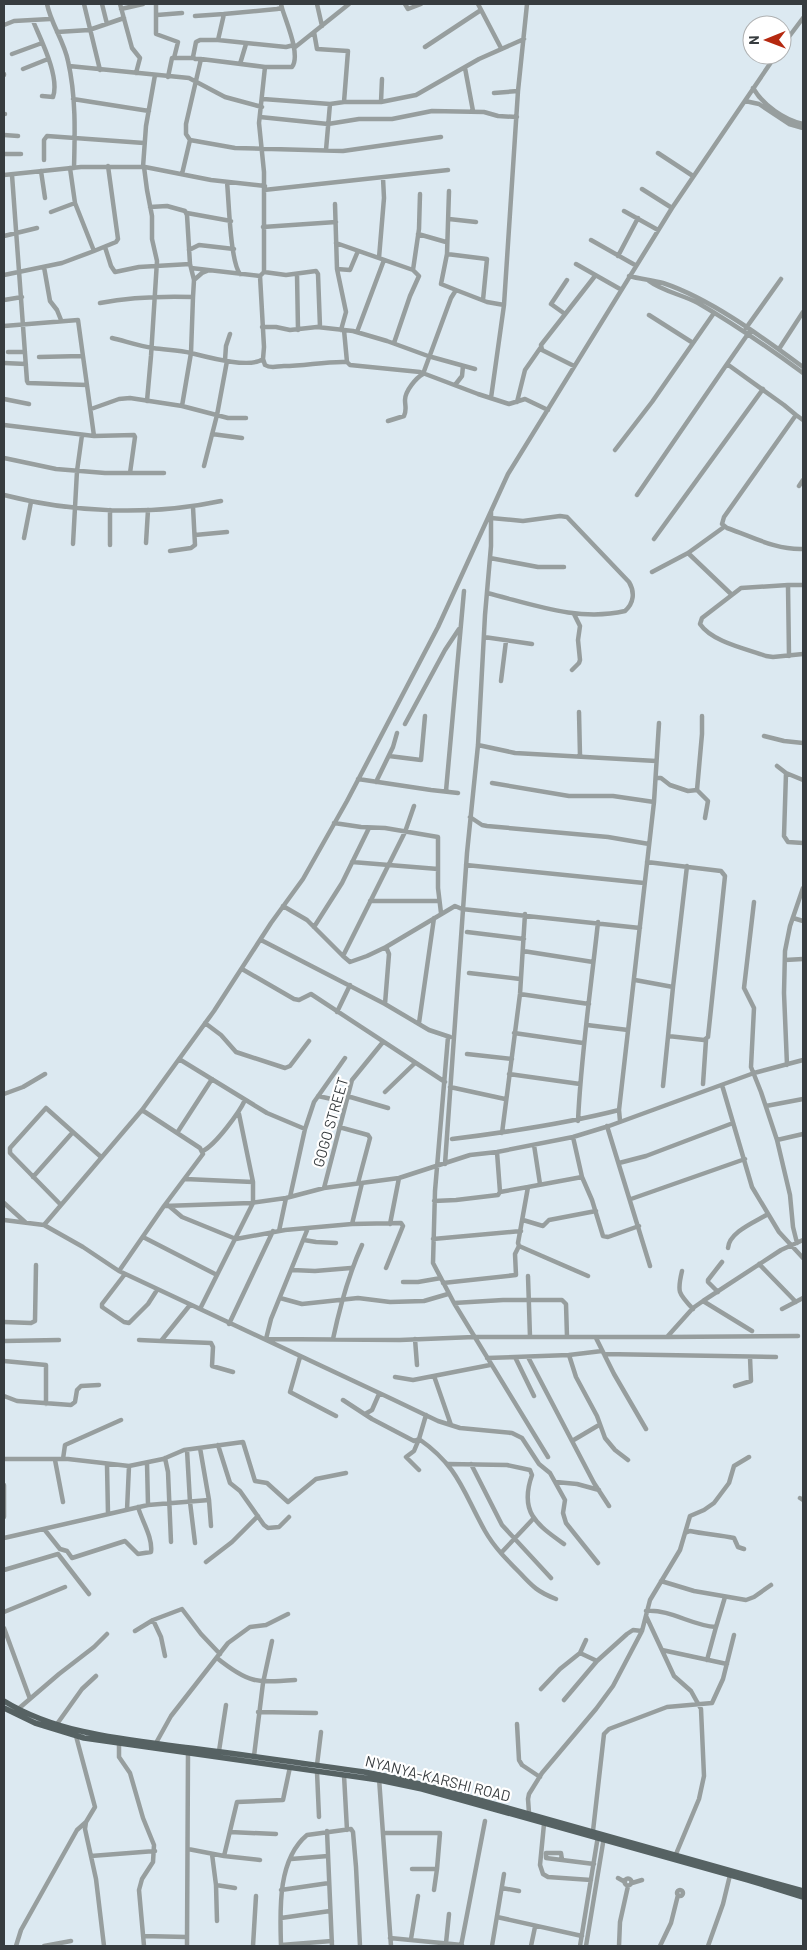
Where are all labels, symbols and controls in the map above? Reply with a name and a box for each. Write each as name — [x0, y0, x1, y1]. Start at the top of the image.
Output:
north arrow — [742, 15, 792, 65]
text: N — [745, 35, 762, 45]
street label: GOGO STREET — [309, 1075, 351, 1169]
street label: NYANYA-KARSHI ROAD — [364, 1751, 512, 1805]

